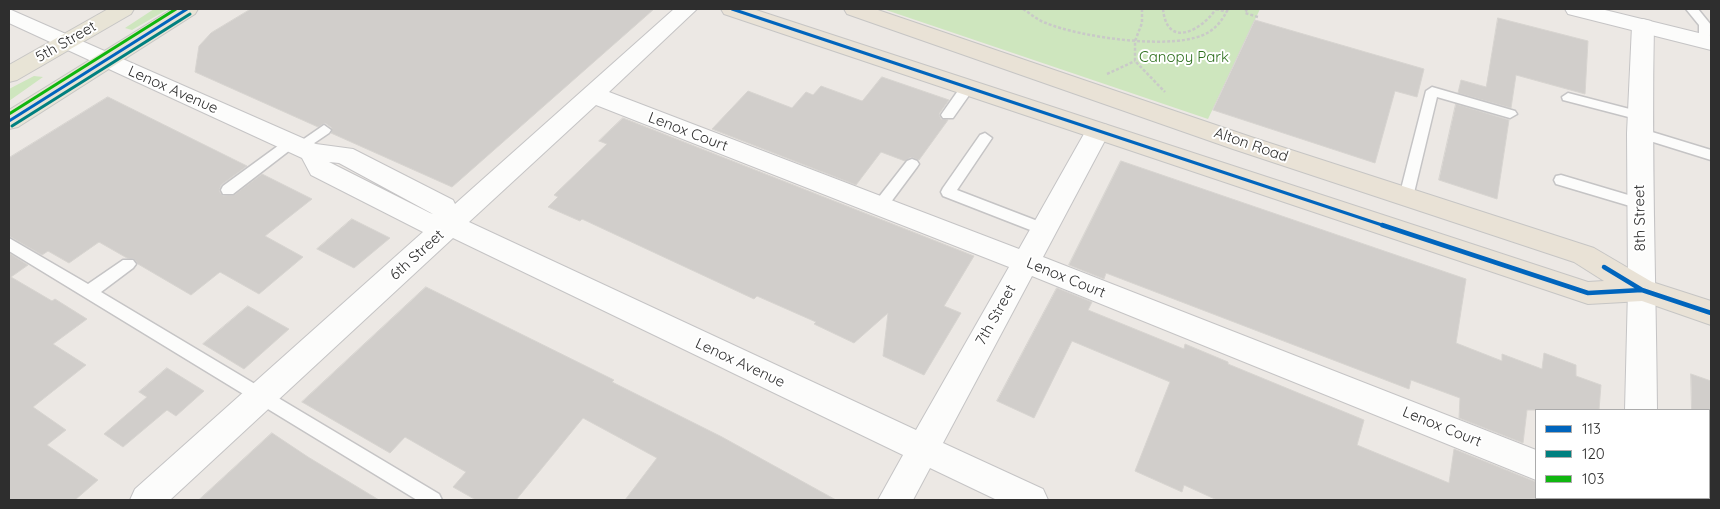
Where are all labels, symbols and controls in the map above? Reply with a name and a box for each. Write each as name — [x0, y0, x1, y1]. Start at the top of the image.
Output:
street label: 5th Street — [33, 17, 99, 67]
park label: Canopy Park — [1139, 48, 1229, 66]
street label: Lenox Avenue — [125, 62, 221, 118]
street label: Lenox Court — [646, 109, 730, 155]
street label: Alton Road — [1212, 124, 1290, 166]
street label: 8th Street — [1630, 184, 1650, 252]
street label: 6th Street — [386, 226, 448, 284]
street label: Lenox Court — [1024, 254, 1108, 302]
street label: 7th Street — [972, 282, 1020, 348]
street label: Lenox Avenue — [692, 334, 788, 392]
street label: Lenox Court — [1400, 403, 1484, 451]
legend — [1535, 409, 1710, 499]
text: 113 — [1582, 419, 1601, 438]
text: 120 — [1582, 444, 1605, 463]
text: 103 — [1582, 469, 1604, 488]

